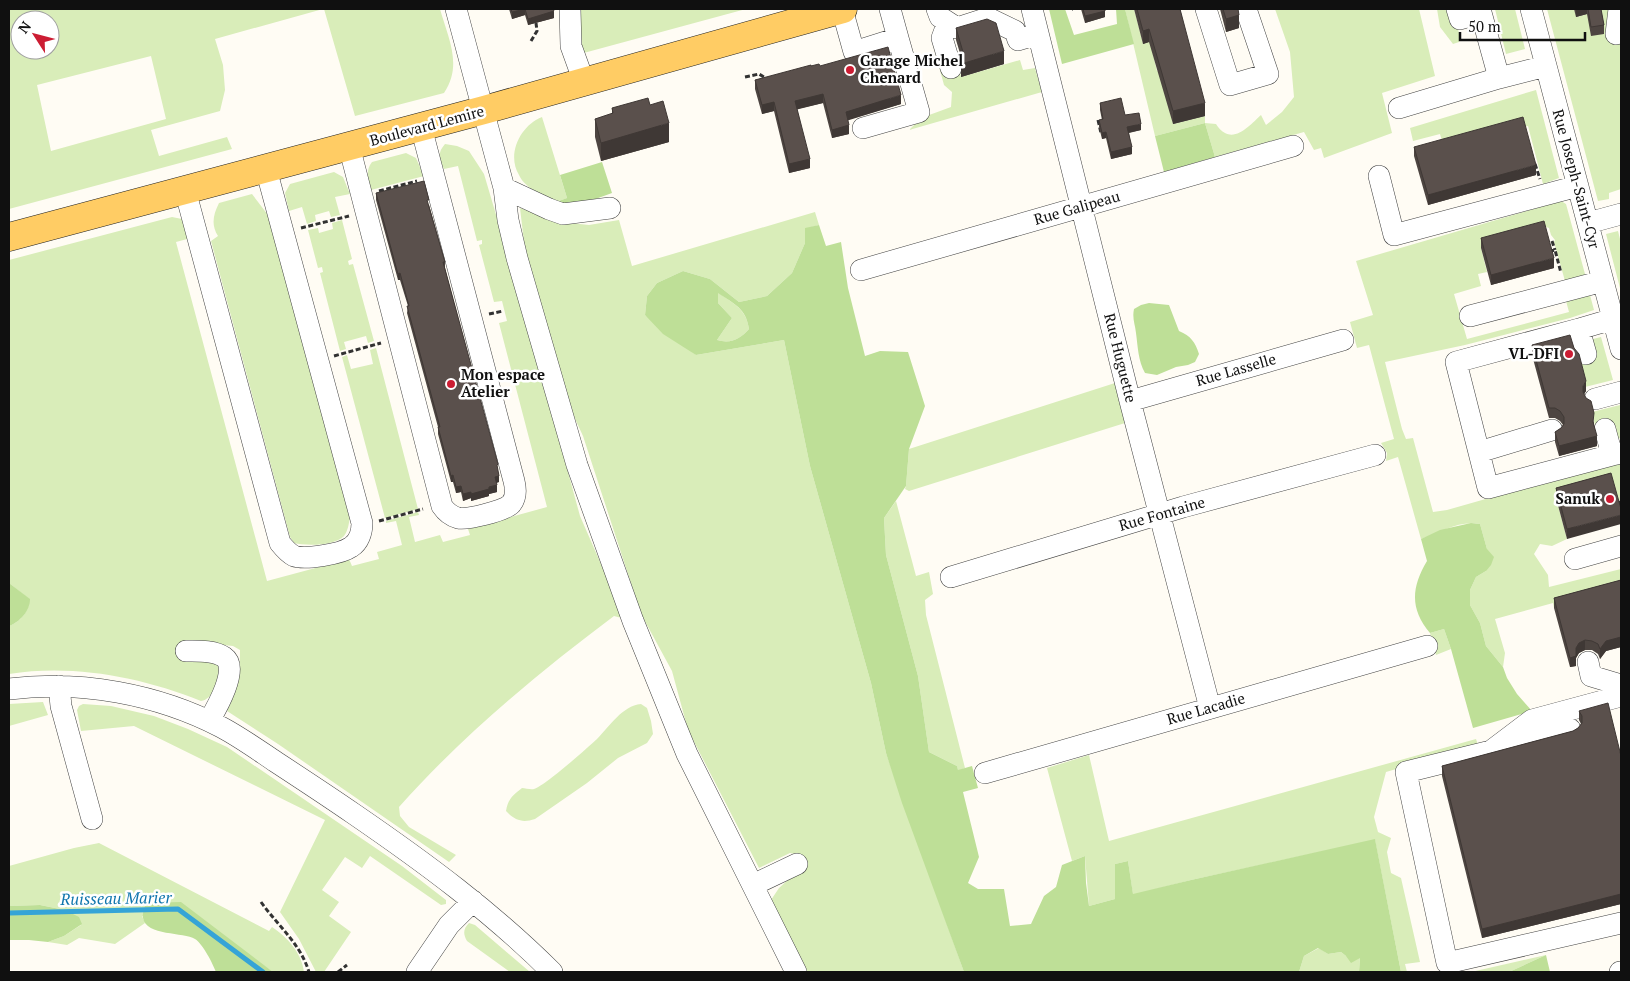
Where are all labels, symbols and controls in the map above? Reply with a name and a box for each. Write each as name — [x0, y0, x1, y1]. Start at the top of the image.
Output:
north arrow — [10, 10, 60, 60]
scale bar — [1460, 10, 1585, 42]
text: 50 m — [1468, 16, 1501, 36]
text: N — [13, 17, 35, 37]
place label: Garage Michel Chenard — [860, 50, 963, 87]
marker: Garage Michel Chenard — [844, 64, 856, 76]
street label: Boulevard Lemire — [367, 100, 486, 150]
street label: Rue Joseph-Saint-Cyr — [1549, 107, 1605, 251]
street label: Rue Galipeau — [1031, 185, 1122, 229]
street label: Rue Huguette — [1100, 311, 1142, 405]
place label: VL-DFI — [1508, 343, 1559, 363]
street label: Rue Lasselle — [1193, 348, 1278, 390]
marker: VL-DFI — [1563, 348, 1575, 360]
place label: Mon espace Atelier — [461, 364, 545, 401]
marker: Mon espace Atelier — [445, 378, 457, 390]
place label: Sanuk — [1556, 488, 1600, 508]
street label: Rue Fontaine — [1116, 491, 1207, 535]
marker: Sanuk — [1604, 493, 1616, 505]
street label: Rue Lacadie — [1164, 687, 1247, 729]
water label: Ruisseau Marier — [59, 886, 173, 910]

